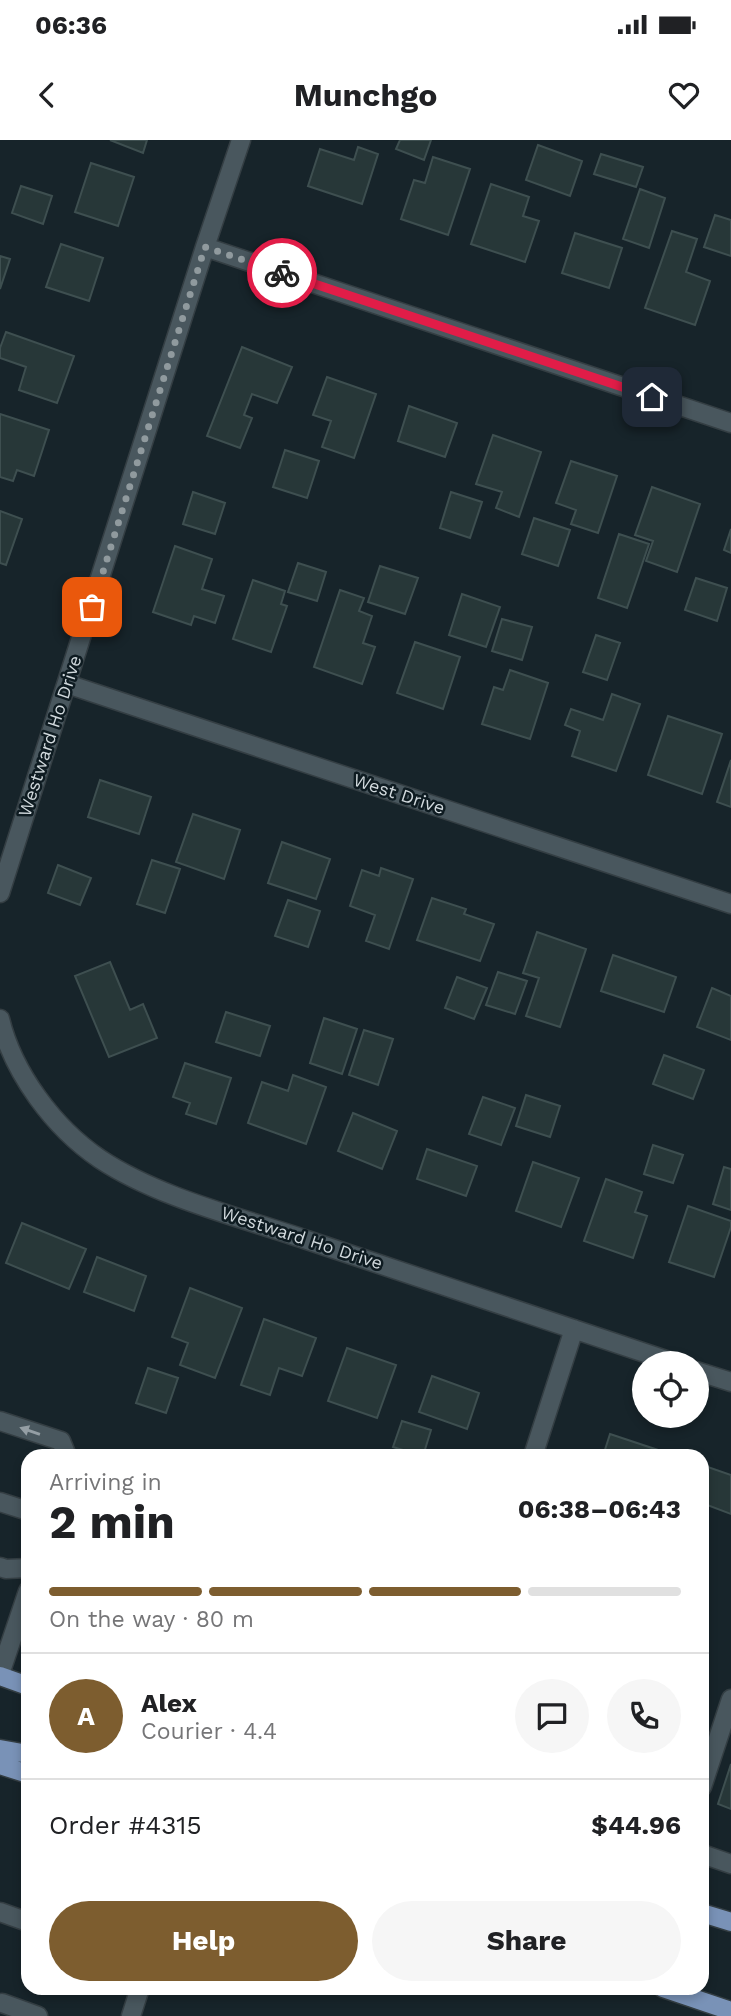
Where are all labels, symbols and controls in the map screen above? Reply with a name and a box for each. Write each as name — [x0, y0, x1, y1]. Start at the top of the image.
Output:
text: 06:36 — [35, 10, 107, 40]
icon: back — [28, 76, 66, 114]
text: Munchgo — [294, 76, 437, 114]
icon: heart — [665, 76, 703, 114]
courier — [247, 238, 317, 308]
icon: bike — [263, 254, 301, 292]
pin — [622, 367, 682, 427]
icon: home — [633, 378, 671, 416]
pin — [62, 577, 122, 637]
icon: bag — [73, 588, 111, 626]
street label: Westward Ho Drive — [14, 653, 86, 819]
street label: West Drive — [351, 769, 448, 818]
street label: Westward Ho Drive — [219, 1202, 385, 1274]
map controls — [632, 1351, 709, 1428]
button: locate — [632, 1351, 709, 1428]
one-way arrow — [20, 1425, 41, 1436]
text: Arriving in — [49, 1469, 162, 1496]
text: 06:38–06:43 — [518, 1494, 681, 1524]
text: 2 min — [49, 1495, 175, 1549]
text: On the way · 80 m — [49, 1606, 254, 1633]
button: chat — [515, 1679, 589, 1753]
button: phone — [607, 1679, 681, 1753]
text: Alex — [141, 1688, 197, 1718]
text: A — [77, 1701, 95, 1731]
text: Courier · 4.4 — [141, 1718, 277, 1745]
text: Order #4315 — [49, 1810, 202, 1840]
text: $44.96 — [591, 1810, 681, 1840]
button: Help — [49, 1901, 358, 1981]
button: Share — [372, 1901, 681, 1981]

